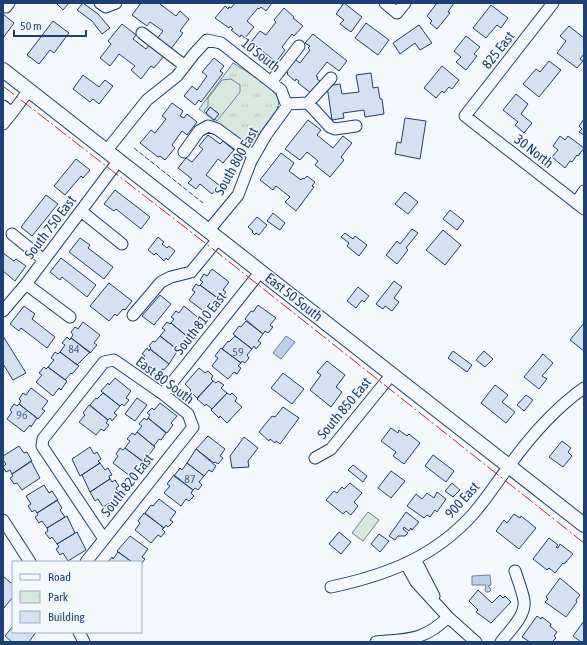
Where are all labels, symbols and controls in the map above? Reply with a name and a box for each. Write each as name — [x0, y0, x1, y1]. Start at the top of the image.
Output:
scale bar — [14, 12, 86, 38]
text: 50 m — [20, 19, 42, 33]
street label: 825 East — [478, 28, 518, 72]
street label: 10 South — [238, 35, 284, 75]
street label: South 800 East — [211, 124, 261, 198]
street label: 30 North — [511, 131, 557, 171]
street label: South 750 East — [21, 192, 79, 262]
street label: East 50 South — [262, 270, 326, 324]
street label: South 810 East — [171, 288, 229, 358]
house number: 84 — [68, 342, 80, 356]
house number: 59 — [232, 345, 244, 359]
street label: East 80 South — [133, 353, 197, 407]
street label: South 850 East — [314, 374, 374, 442]
house number: 96 — [16, 408, 28, 422]
street label: South 820 East — [98, 450, 156, 520]
house number: 87 — [184, 472, 196, 486]
street label: 900 East — [442, 479, 482, 521]
legend — [12, 561, 142, 633]
text: Road — [48, 570, 71, 584]
text: Park — [48, 590, 69, 604]
text: Building — [48, 610, 86, 624]

